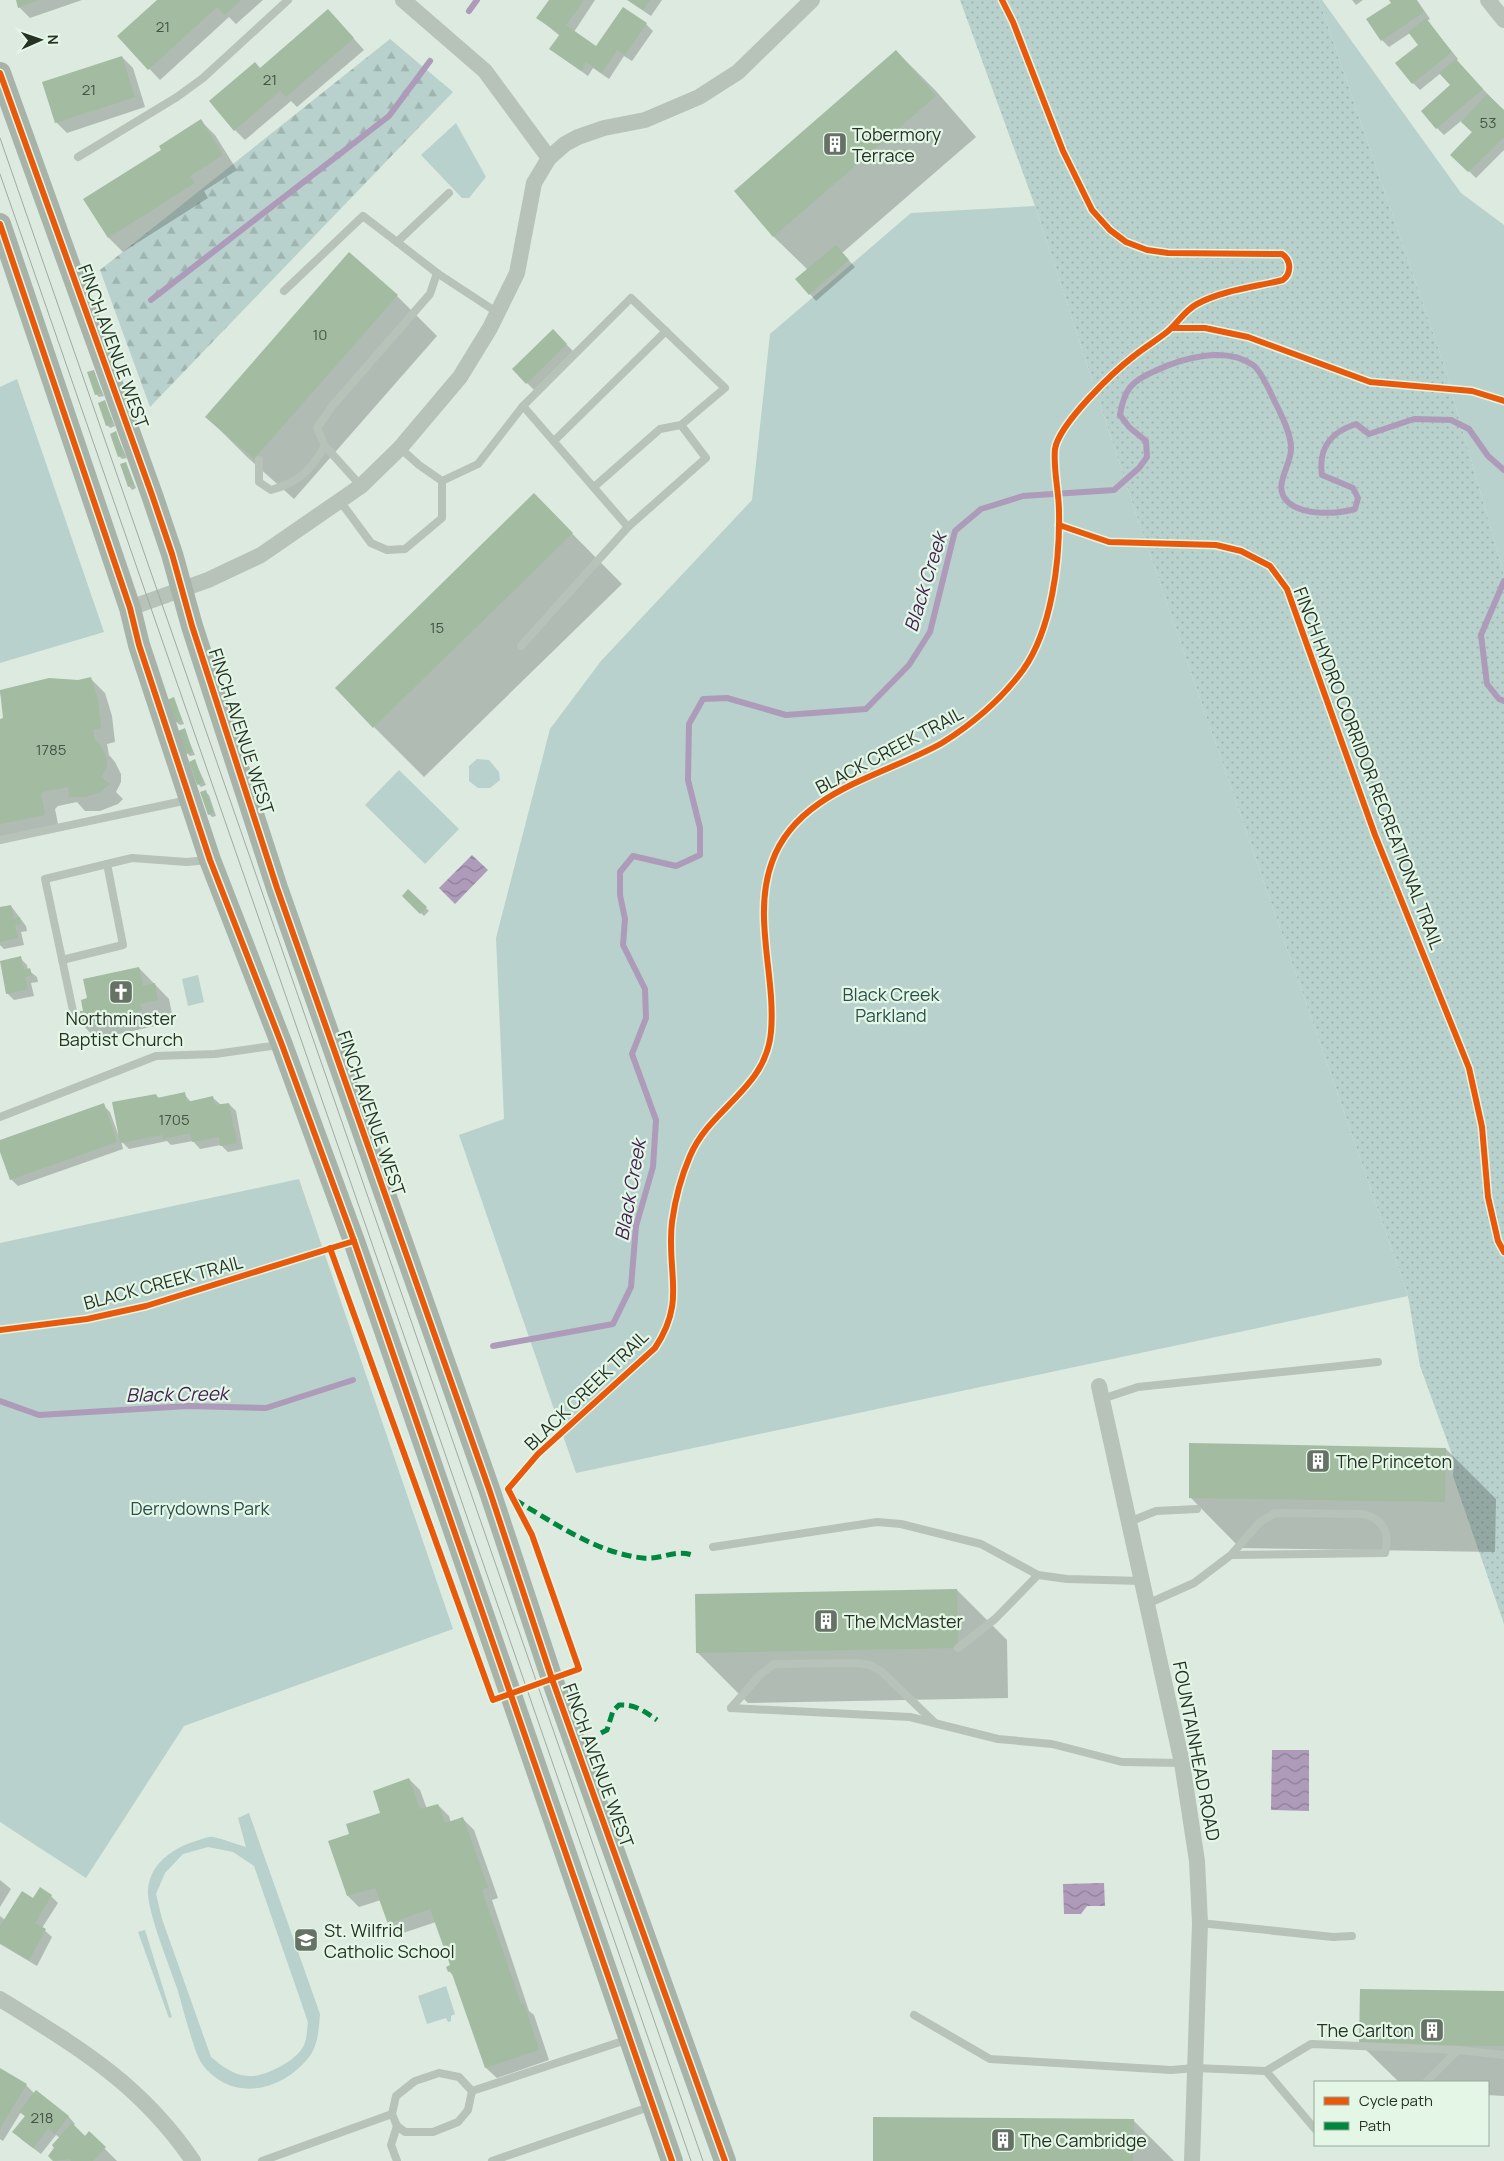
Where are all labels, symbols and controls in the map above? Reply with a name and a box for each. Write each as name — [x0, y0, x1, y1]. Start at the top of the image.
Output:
north arrow — [15, 15, 65, 65]
house number: 21 — [156, 16, 170, 37]
text: N — [44, 34, 63, 45]
house number: 21 — [263, 69, 277, 90]
house number: 21 — [82, 79, 96, 100]
house number: 53 — [1480, 112, 1496, 133]
place label: Tobermory Terrace — [852, 122, 942, 167]
building icon: Tobermory Terrace — [822, 131, 848, 157]
street label: FINCH AVENUE WEST — [73, 261, 155, 432]
house number: 10 — [313, 324, 328, 345]
water label: Black Creek — [898, 527, 953, 635]
street label: FINCH HYDRO CORRIDOR RECREATIONAL TRAIL — [1289, 583, 1449, 953]
house number: 15 — [430, 617, 444, 638]
street label: FINCH AVENUE WEST — [204, 645, 280, 817]
street label: BLACK CREEK TRAIL — [811, 701, 967, 799]
house number: 1785 — [36, 739, 66, 760]
church icon: Northminster Baptist Church — [108, 979, 134, 1005]
park label: Black Creek Parkland — [843, 982, 941, 1027]
place label: Northminster Baptist Church — [59, 1006, 183, 1051]
street label: FINCH AVENUE WEST — [333, 1027, 412, 1199]
house number: 1705 — [158, 1109, 190, 1130]
water label: Black Creek — [608, 1135, 652, 1243]
street label: BLACK CREEK TRAIL — [81, 1249, 245, 1315]
street label: BLACK CREEK TRAIL — [519, 1325, 653, 1455]
water label: Black Creek — [126, 1380, 231, 1408]
building icon: The Princeton — [1305, 1448, 1331, 1474]
place label: The Princeton — [1336, 1449, 1452, 1473]
park label: Derrydowns Park — [131, 1496, 271, 1520]
building icon: The McMaster — [813, 1608, 839, 1634]
place label: The McMaster — [844, 1609, 964, 1633]
street label: FOUNTAINHEAD ROAD — [1168, 1659, 1226, 1843]
street label: FINCH AVENUE WEST — [558, 1680, 640, 1851]
place label: St. Wilfrid Catholic School — [324, 1918, 455, 1963]
school or university icon: St. Wilfrid Catholic School — [293, 1927, 319, 1953]
building icon: The Carlton — [1419, 2017, 1445, 2043]
place label: The Carlton — [1317, 2018, 1414, 2042]
legend — [1314, 2081, 1489, 2146]
text: Cycle path — [1359, 2090, 1433, 2111]
house number: 218 — [30, 2107, 54, 2128]
text: Path — [1359, 2115, 1391, 2136]
building icon: The Cambridge — [990, 2127, 1016, 2153]
place label: The Cambridge — [1020, 2128, 1147, 2152]

